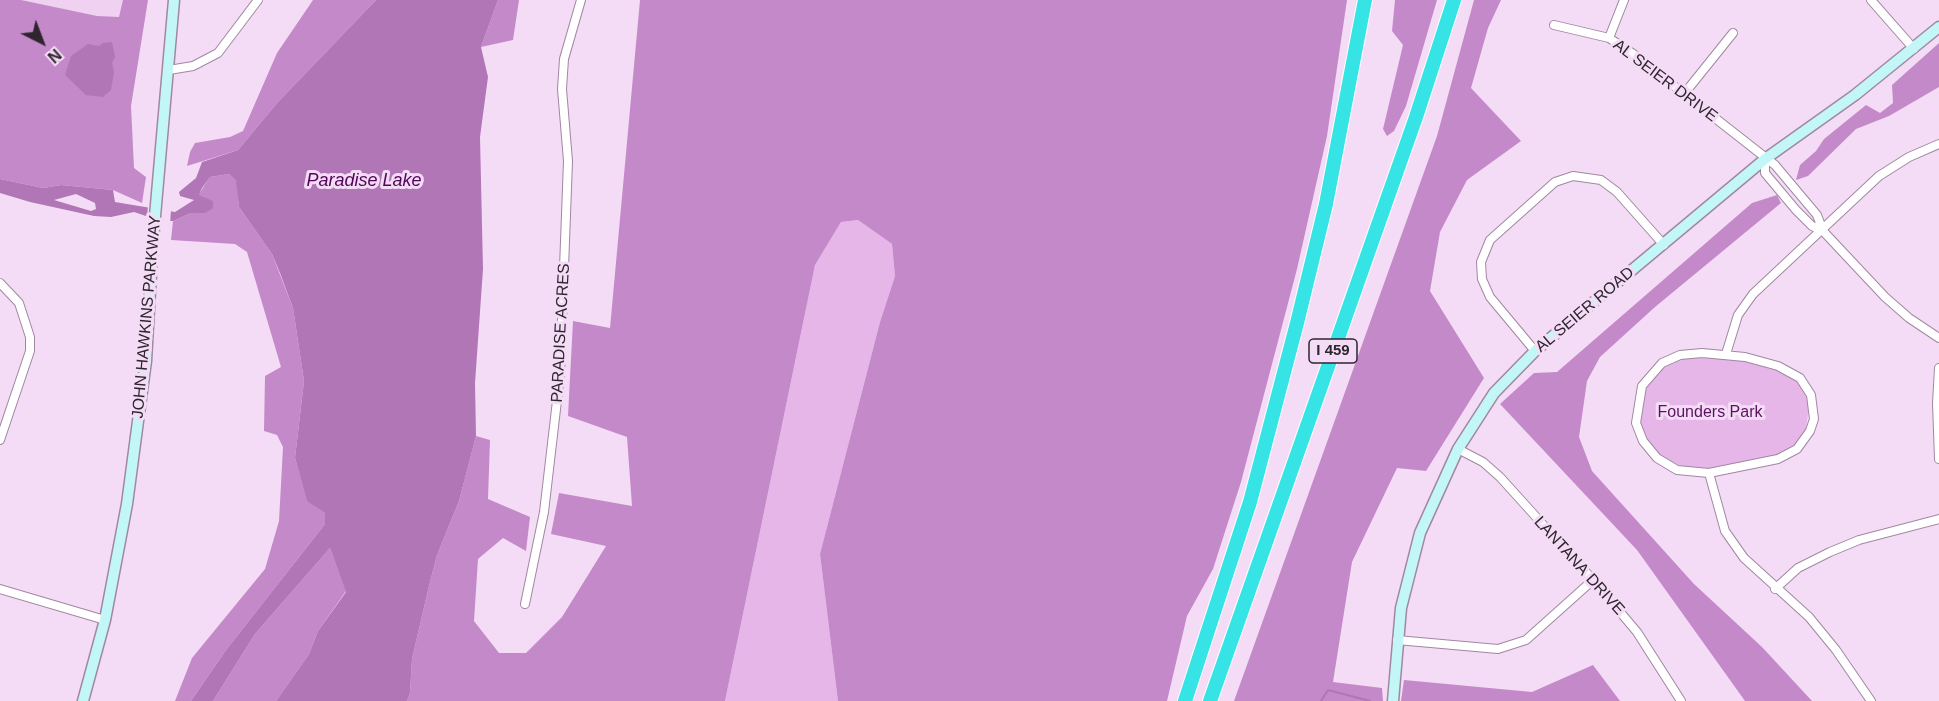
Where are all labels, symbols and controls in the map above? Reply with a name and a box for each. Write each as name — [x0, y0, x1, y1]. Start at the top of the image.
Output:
north arrow — [12, 12, 72, 72]
street label: AL SEIER DRIVE — [1609, 36, 1721, 126]
text: N — [44, 46, 64, 66]
water label: Paradise Lake — [306, 170, 422, 192]
street label: JOHN HAWKINS PARKWAY — [129, 215, 165, 419]
street label: PARADISE ACRES — [548, 263, 574, 403]
street label: AL SEIER ROAD — [1532, 263, 1638, 357]
road number: I 459 — [1309, 339, 1357, 363]
park label: Founders Park — [1658, 403, 1762, 423]
street label: LANTANA DRIVE — [1530, 513, 1628, 619]

